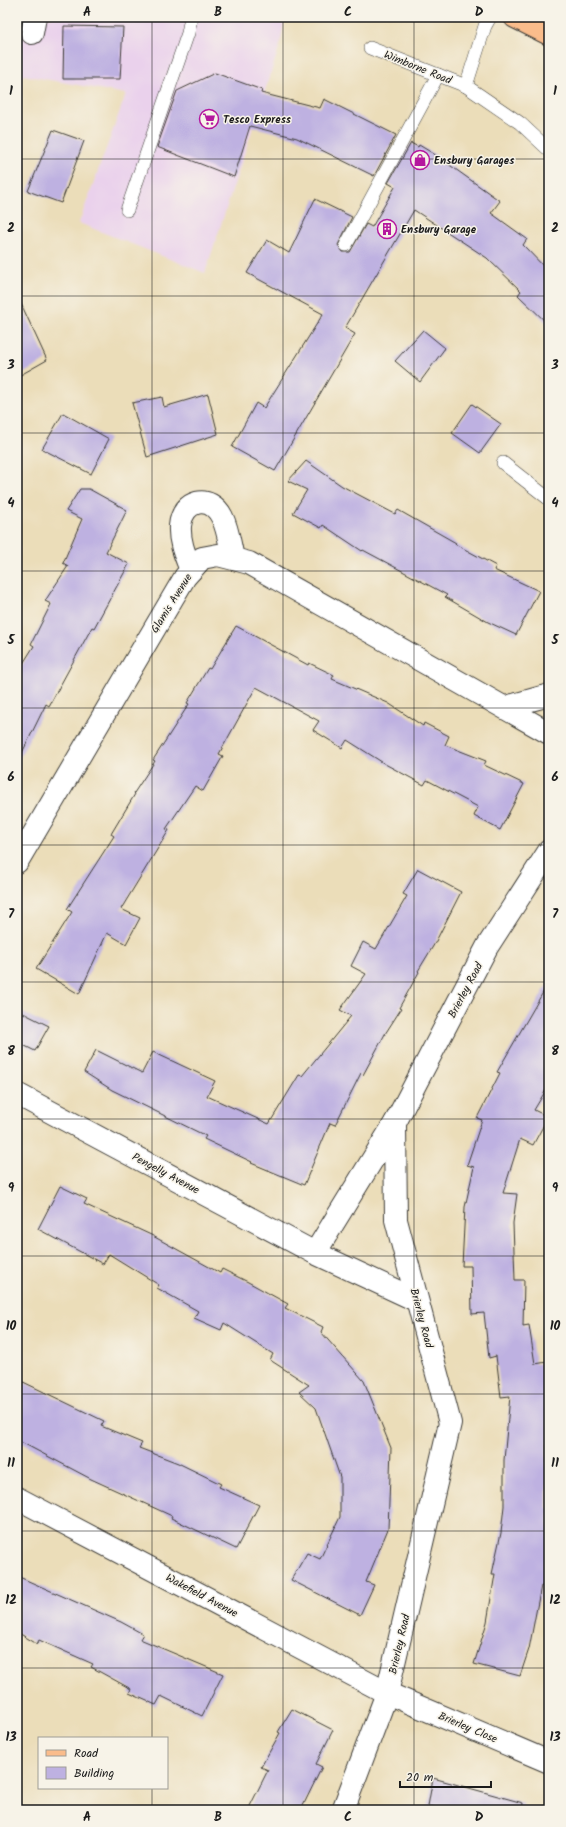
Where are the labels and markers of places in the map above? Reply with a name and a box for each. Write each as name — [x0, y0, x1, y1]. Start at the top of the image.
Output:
supermarket icon: Tesco Express — [198, 108, 220, 130]
place label: Tesco Express — [223, 111, 292, 129]
shop icon: Ensbury Garages — [409, 149, 431, 171]
place label: Ensbury Garages — [434, 152, 515, 170]
building icon: Ensbury Garage — [376, 218, 398, 240]
place label: Ensbury Garage — [401, 221, 477, 239]

